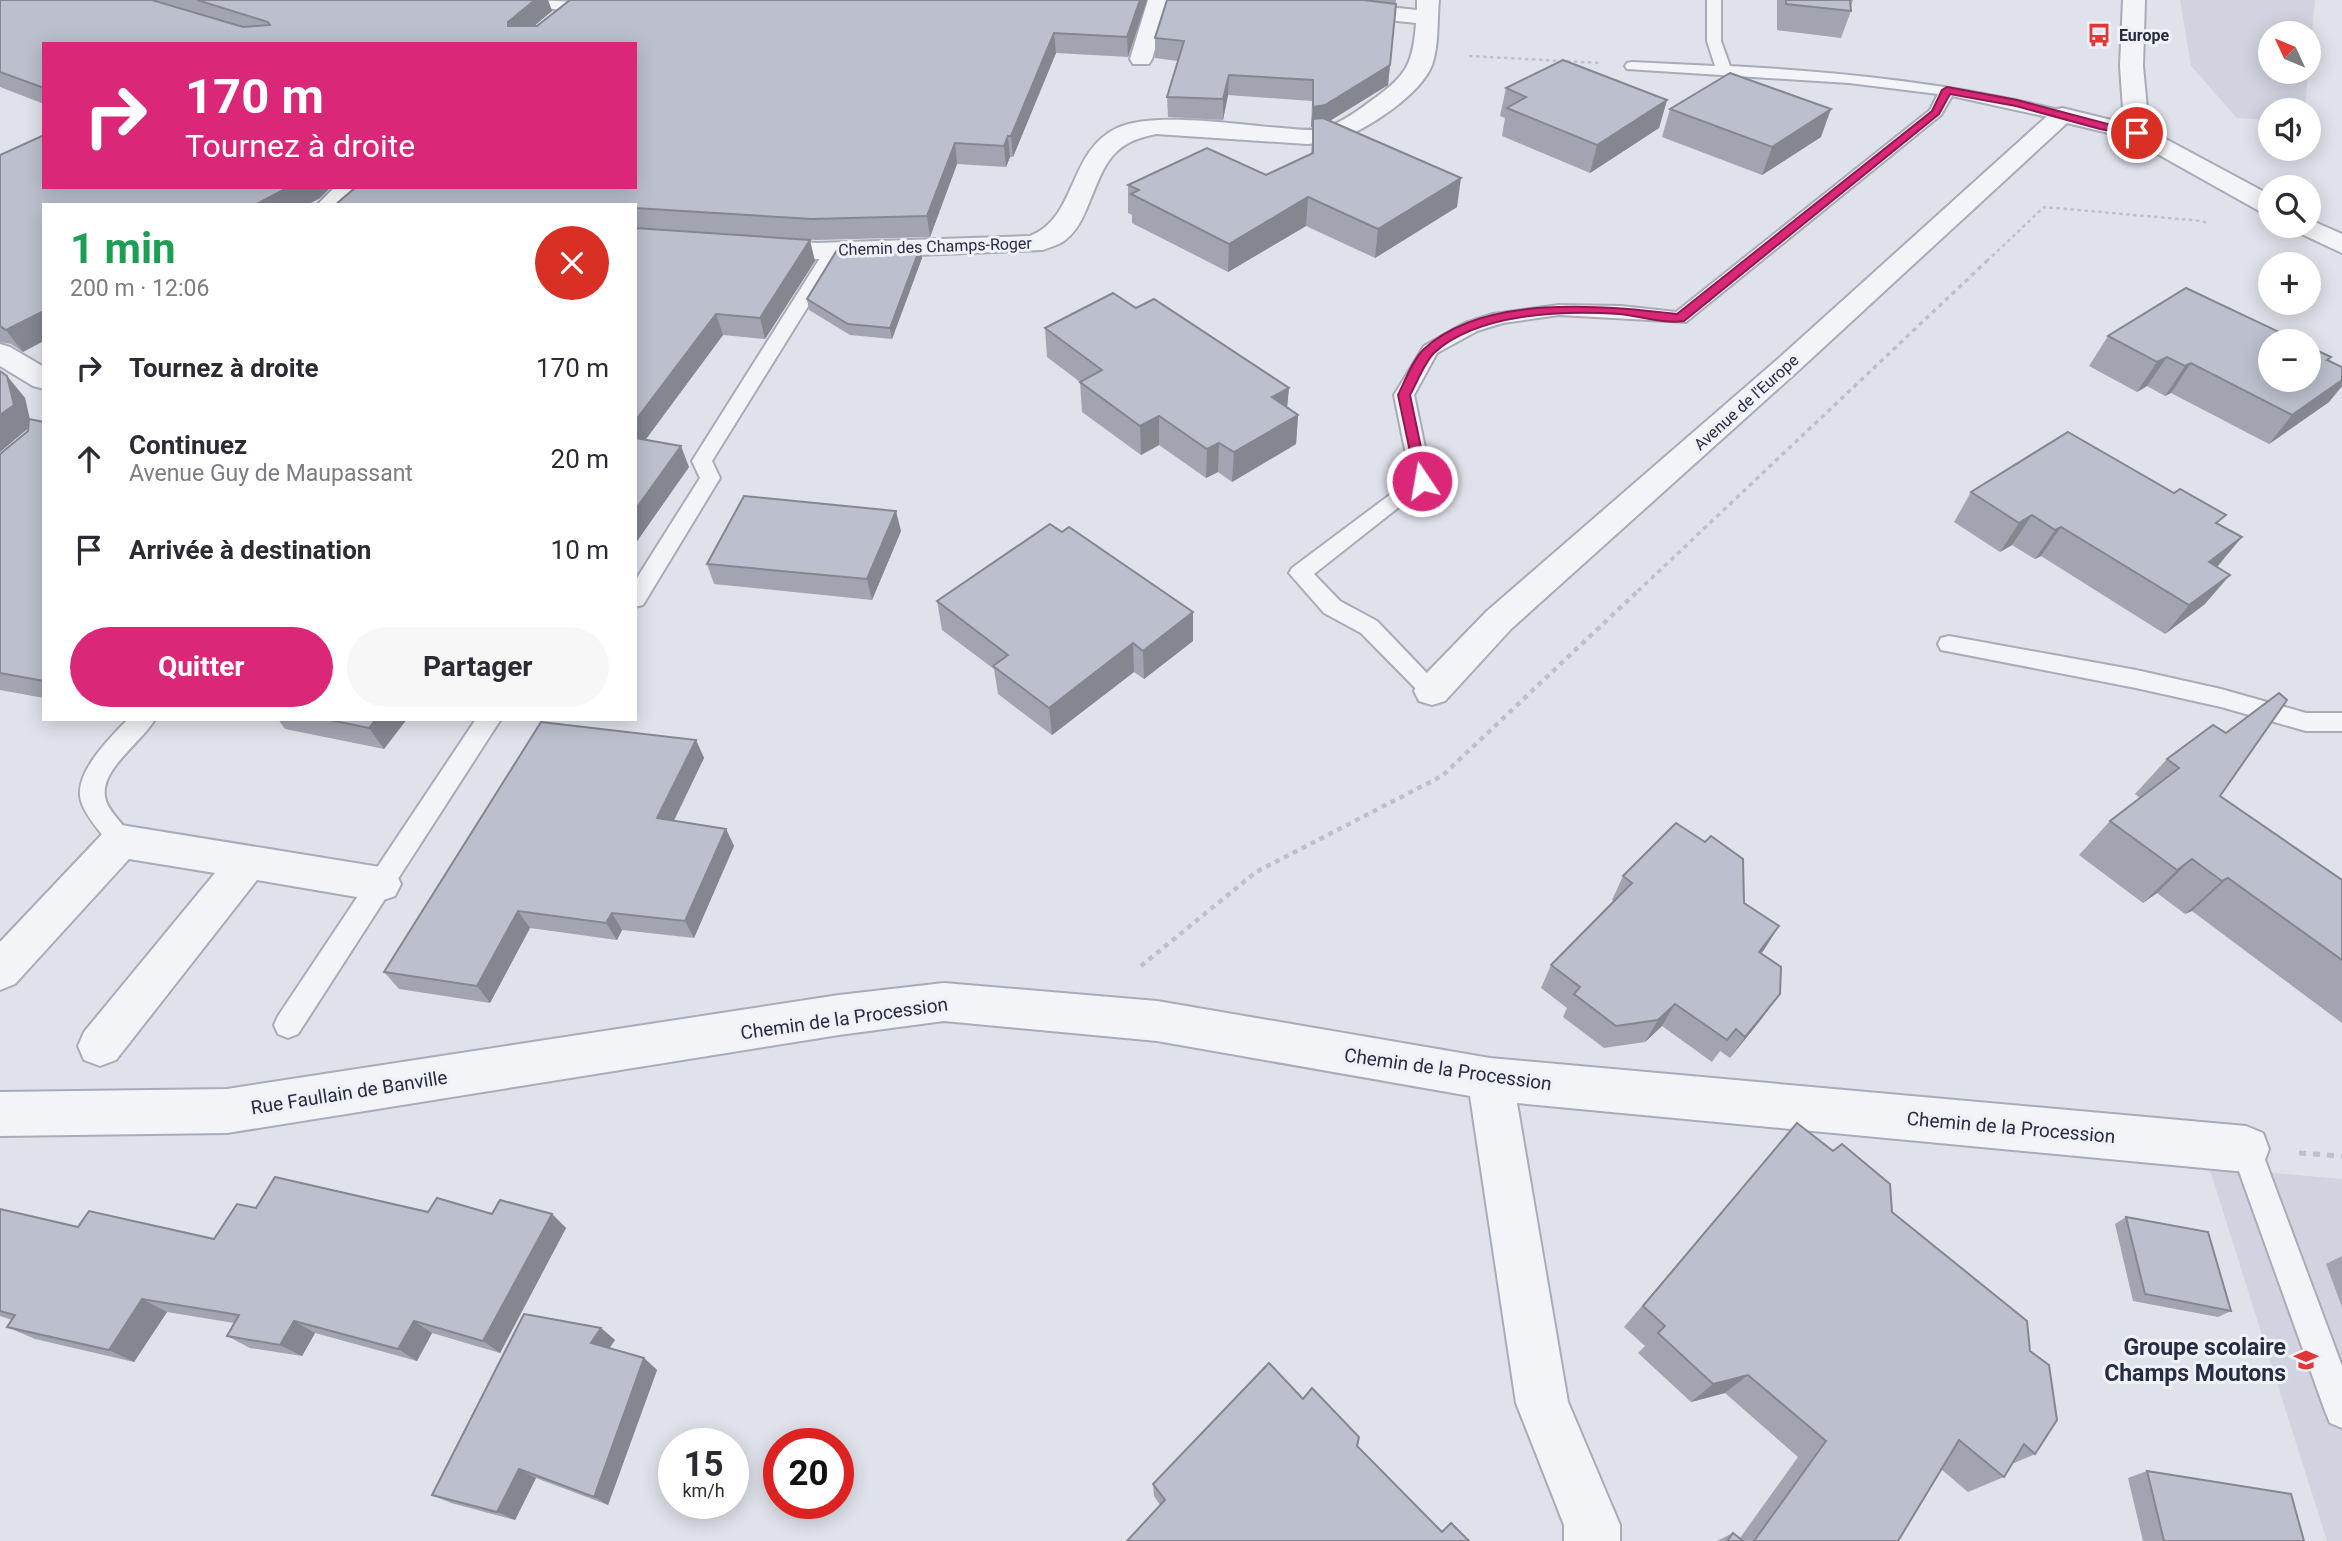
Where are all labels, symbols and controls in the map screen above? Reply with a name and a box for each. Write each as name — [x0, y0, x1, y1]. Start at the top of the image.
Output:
bus stop icon: Europe — [2085, 21, 2113, 49]
north arrow — [2258, 21, 2320, 84]
map controls — [2258, 21, 2321, 392]
place label: Europe — [2119, 26, 2169, 45]
text: 170 m — [185, 68, 324, 125]
icon: right — [70, 70, 161, 161]
button: sound — [2258, 98, 2321, 161]
pin — [2107, 103, 2167, 163]
icon: arrive — [2118, 114, 2156, 152]
text: Tournez à droite — [185, 127, 415, 165]
button: search — [2258, 175, 2321, 238]
text: 1 min — [70, 224, 176, 273]
button: close — [535, 226, 609, 300]
street label: Chemin des Champs-Roger — [838, 234, 1033, 259]
button: + — [2258, 252, 2321, 315]
text: 200 m · 12:06 — [70, 275, 209, 302]
button: − — [2258, 329, 2321, 392]
icon: right — [70, 349, 108, 387]
street label: Avenue de l'Europe — [1690, 350, 1803, 454]
text: Tournez à droite — [129, 353, 319, 383]
text: 170 m — [536, 353, 609, 383]
text: Continuez — [129, 430, 247, 460]
icon: ahead — [70, 440, 108, 478]
text: 20 m — [551, 444, 609, 474]
position arrow — [1385, 444, 1459, 518]
text: Avenue Guy de Maupassant — [129, 460, 413, 487]
icon: arrive — [70, 531, 108, 569]
text: Arrivée à destination — [129, 535, 371, 565]
text: 10 m — [551, 535, 609, 565]
button: Quitter — [70, 627, 333, 707]
button: Partager — [347, 627, 609, 707]
street label: Chemin de la Procession — [739, 993, 949, 1044]
street label: Chemin de la Procession — [1343, 1044, 1553, 1095]
street label: Rue Faullain de Banville — [249, 1066, 449, 1119]
street label: Chemin de la Procession — [1906, 1107, 2116, 1148]
place label: Groupe scolaire Champs Moutons — [2104, 1334, 2286, 1387]
school or university icon: Groupe scolaire Champs Moutons — [2292, 1346, 2320, 1374]
speed limit sign: 20 — [763, 1428, 854, 1519]
text: 15 — [683, 1444, 724, 1485]
text: km/h — [682, 1480, 725, 1501]

